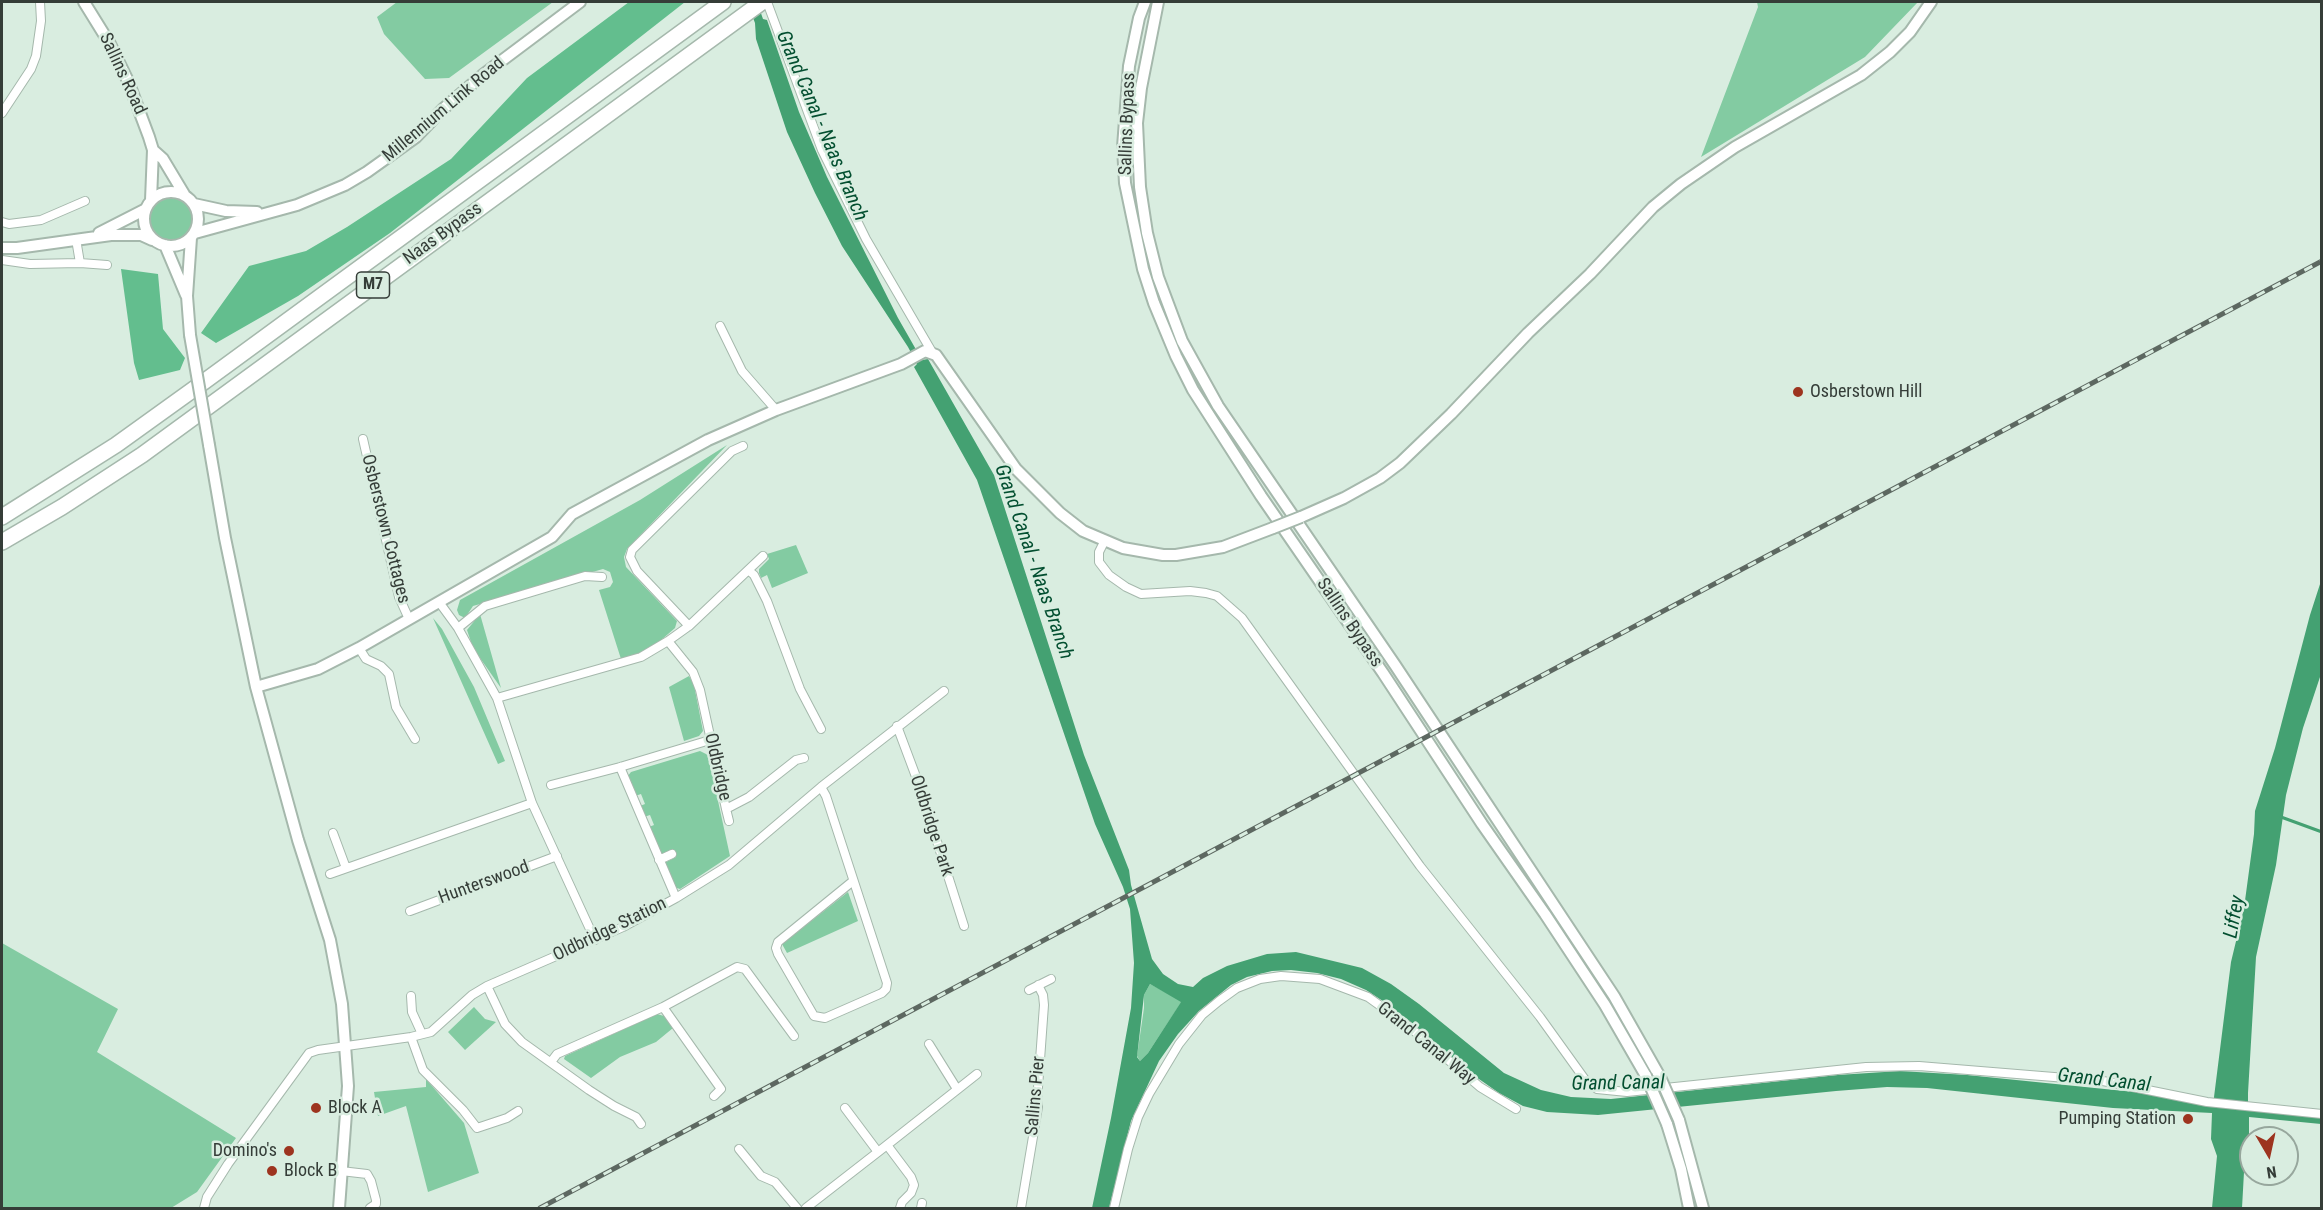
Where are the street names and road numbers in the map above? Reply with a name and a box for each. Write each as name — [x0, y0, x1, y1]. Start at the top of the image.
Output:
street label: Sallins Road — [94, 30, 150, 118]
street label: Millennium Link Road — [379, 53, 509, 167]
street label: Sallins Bypass — [1115, 72, 1141, 176]
street label: Naas Bypass — [399, 198, 487, 270]
road number: M7 — [356, 272, 389, 298]
street label: Osberstown Cottages — [356, 452, 414, 606]
street label: Sallins Bypass — [1311, 574, 1387, 672]
street label: Oldbridge — [699, 731, 735, 803]
street label: Oldbridge Park — [905, 773, 957, 879]
street label: Hunterswood — [436, 857, 532, 909]
street label: Oldbridge Station — [550, 893, 670, 967]
street label: Grand Canal Way — [1373, 998, 1479, 1090]
street label: Sallins Pier — [1022, 1055, 1050, 1137]

